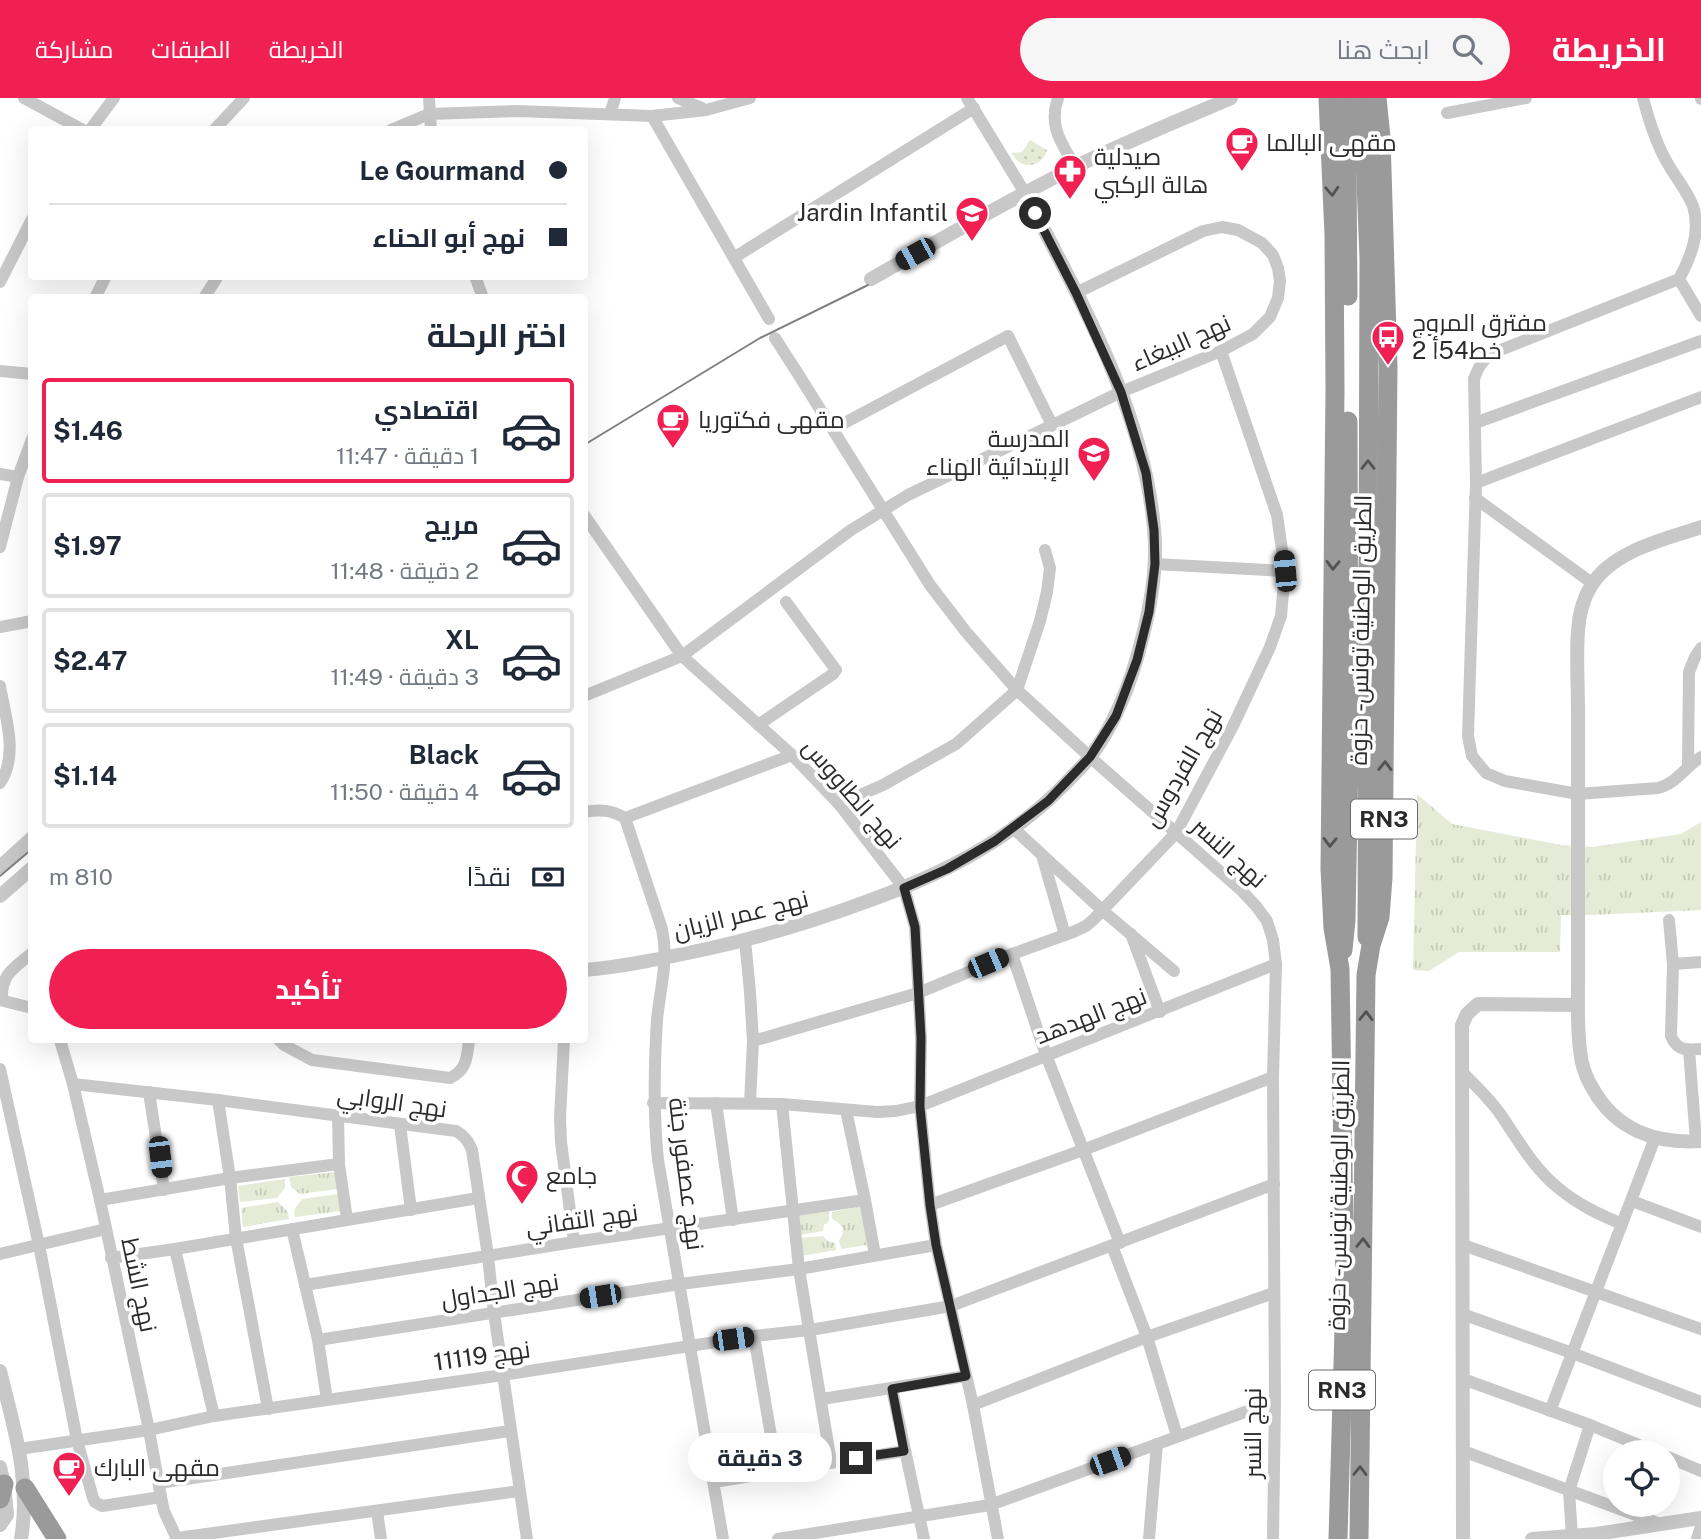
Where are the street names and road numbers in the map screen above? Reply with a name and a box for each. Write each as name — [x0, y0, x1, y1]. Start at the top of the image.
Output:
street label: نهج الببغاء — [1127, 308, 1236, 379]
street label: الطريق الوطنية تونس - حزوة — [1344, 494, 1378, 766]
street label: نهج الفردوس — [1137, 703, 1230, 833]
street label: نهج الطاووس — [795, 733, 908, 856]
road number: RN3 — [1351, 800, 1417, 838]
street label: نهج النسر — [1183, 810, 1273, 895]
street label: نهج عمر الزيان — [670, 884, 812, 947]
street label: نهج الهدهد — [1031, 981, 1151, 1052]
street label: الطريق الوطنية تونس - حزوة — [1322, 1059, 1356, 1331]
street label: نهج الروابي — [335, 1079, 449, 1129]
street label: نهج عصفور جنة — [661, 1096, 710, 1252]
street label: نهج التفاني — [524, 1197, 641, 1247]
street label: نهج الشط — [113, 1235, 164, 1335]
street label: نهج الجداول — [439, 1267, 561, 1316]
street label: نهج 11119 — [432, 1334, 532, 1379]
road number: RN3 — [1309, 1371, 1375, 1410]
street label: نهج النسر — [1238, 1388, 1269, 1480]

